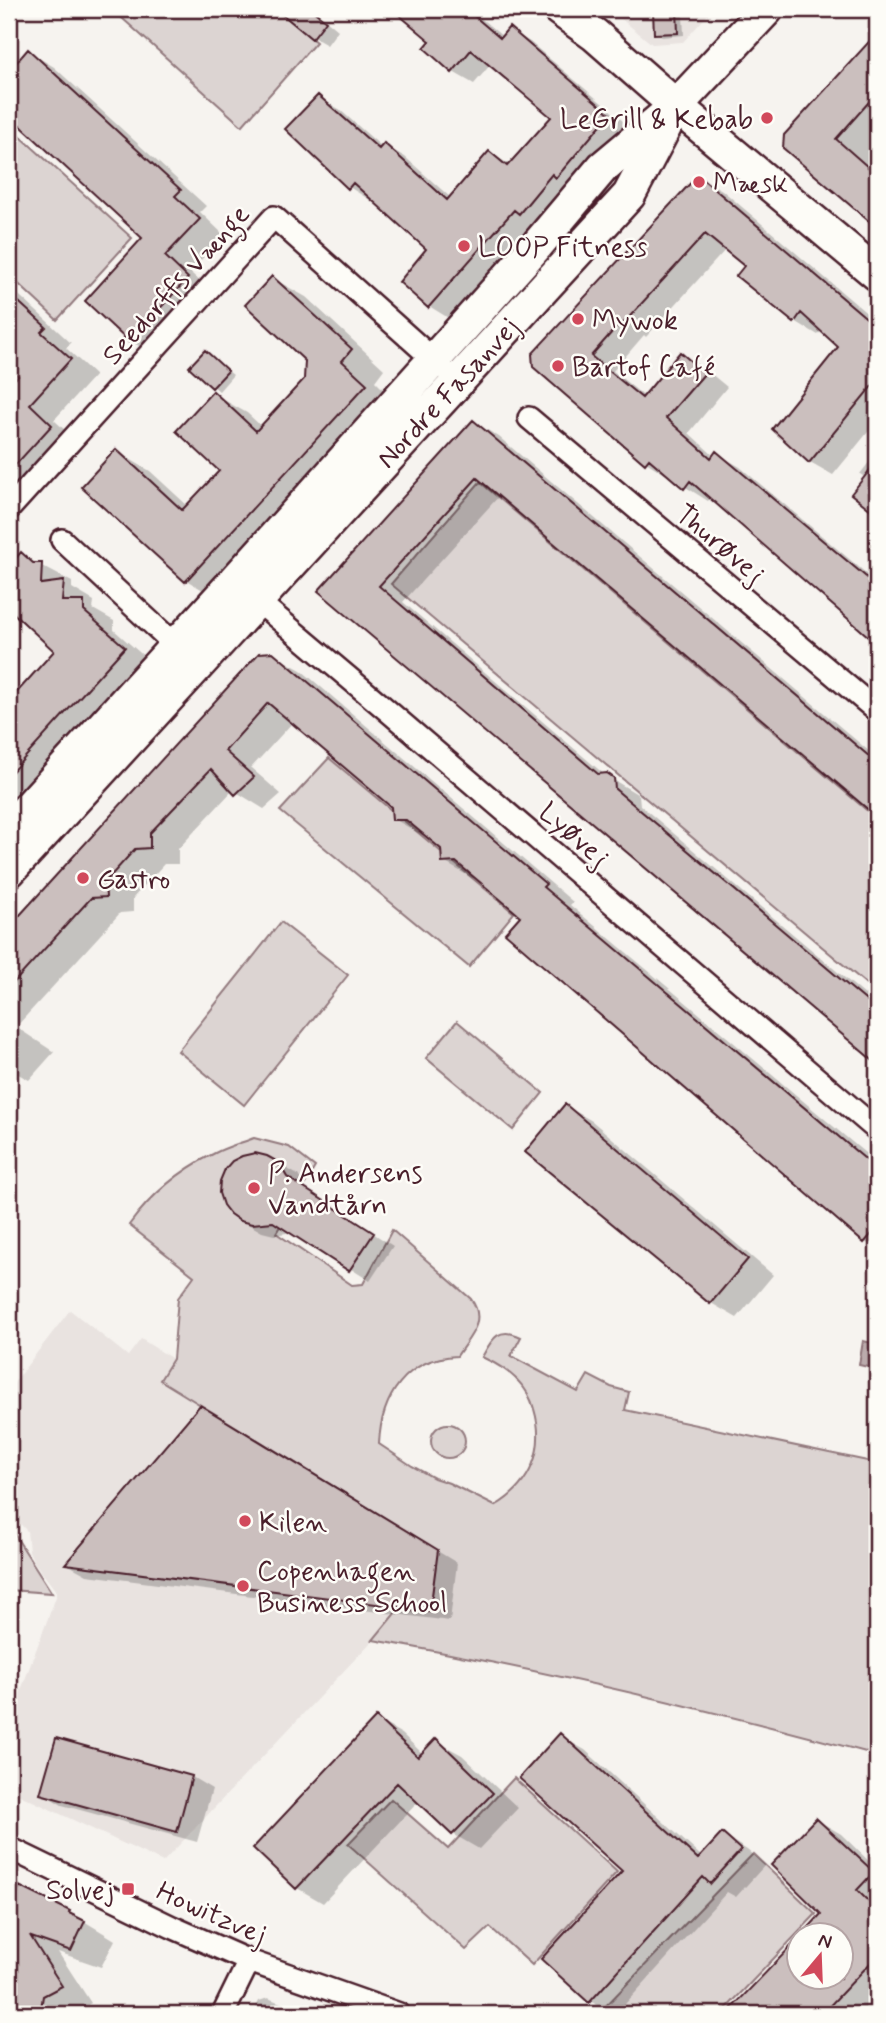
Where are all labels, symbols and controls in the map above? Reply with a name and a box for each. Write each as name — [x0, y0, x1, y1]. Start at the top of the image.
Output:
place label: LeGrill & Kebab — [560, 102, 753, 139]
marker: LeGrill & Kebab — [759, 110, 775, 126]
place label: Mæsk — [713, 166, 788, 203]
marker: Mæsk — [691, 174, 707, 190]
street label: Seedorffs Vænge — [95, 197, 261, 376]
place label: LOOP Fitness — [478, 230, 647, 267]
marker: LOOP Fitness — [456, 238, 472, 254]
place label: Mywok — [592, 303, 678, 340]
street label: Nordre Fasanvej — [369, 310, 528, 477]
marker: Mywok — [570, 311, 586, 327]
place label: Bartof Café — [572, 350, 715, 387]
marker: Bartof Café — [550, 358, 566, 374]
street label: Thurøvej — [667, 496, 772, 593]
street label: Lyøvej — [530, 795, 617, 877]
place label: Gastro — [97, 862, 170, 899]
marker: Gastro — [75, 870, 91, 886]
place label: P. Andersens Vandtårn — [268, 1156, 423, 1225]
marker: P. Andersens Vandtårn — [246, 1180, 262, 1196]
place label: Kilen — [259, 1505, 327, 1542]
marker: Kilen — [237, 1513, 253, 1529]
place label: Copenhagen Business School — [257, 1554, 447, 1623]
marker: Copenhagen Business School — [235, 1578, 251, 1594]
place label: Solvej — [46, 1873, 114, 1910]
street label: Howitzvej — [150, 1874, 272, 1955]
marker: Solvej — [120, 1881, 136, 1897]
north arrow — [784, 1922, 854, 1992]
text: N — [815, 1927, 835, 1955]

